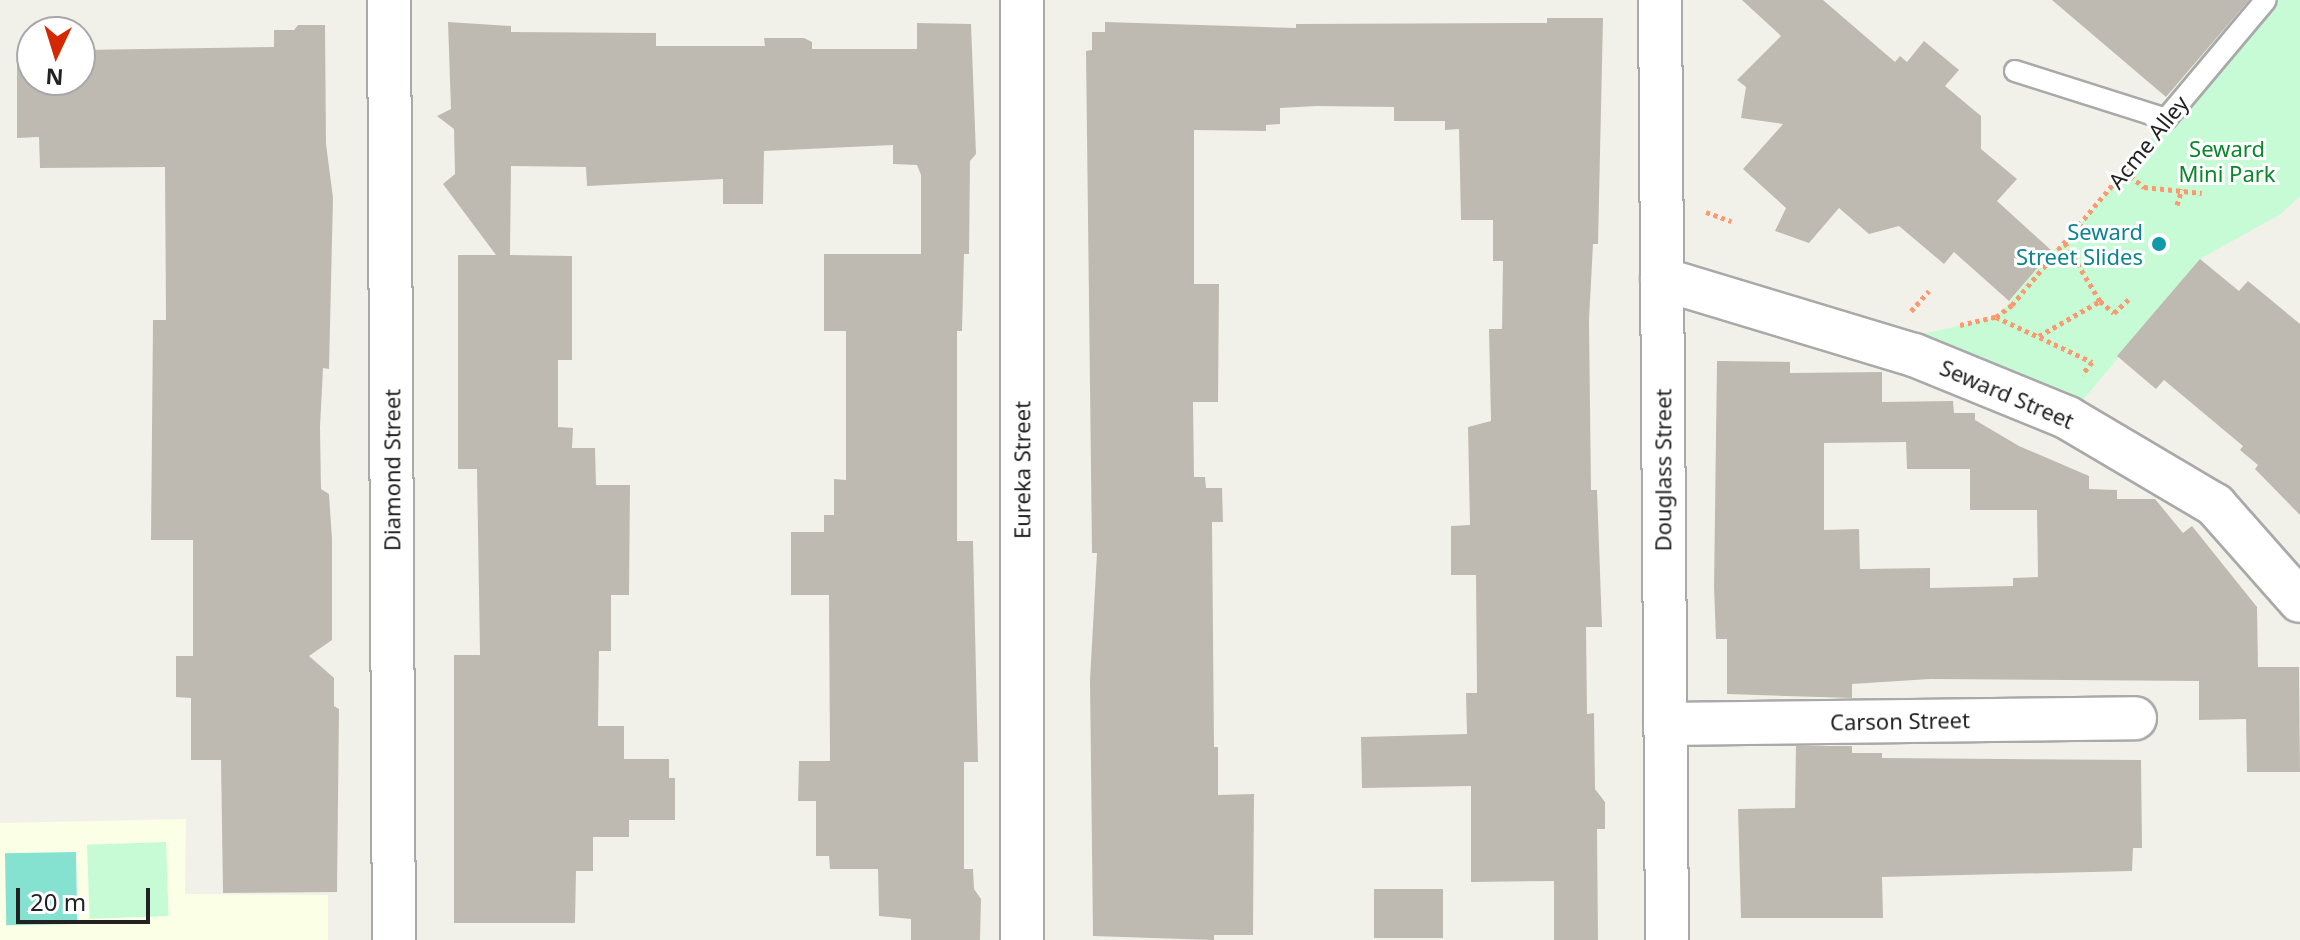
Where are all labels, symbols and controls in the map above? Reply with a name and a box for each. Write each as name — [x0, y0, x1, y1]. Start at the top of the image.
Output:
north arrow — [16, 16, 96, 96]
text: N — [45, 62, 64, 94]
street label: Acme Alley — [2103, 90, 2193, 194]
park label: Seward Mini Park — [2178, 135, 2276, 186]
place label: Seward Street Slides — [2016, 218, 2143, 270]
marker: Seward Street Slides — [2150, 235, 2168, 253]
street label: Seward Street — [1936, 354, 2078, 434]
street label: Diamond Street — [379, 389, 405, 551]
street label: Douglass Street — [1650, 389, 1676, 551]
street label: Eureka Street — [1009, 401, 1035, 539]
street label: Carson Street — [1830, 707, 1970, 735]
scale bar — [20, 872, 154, 922]
text: 20 m — [30, 885, 86, 918]

